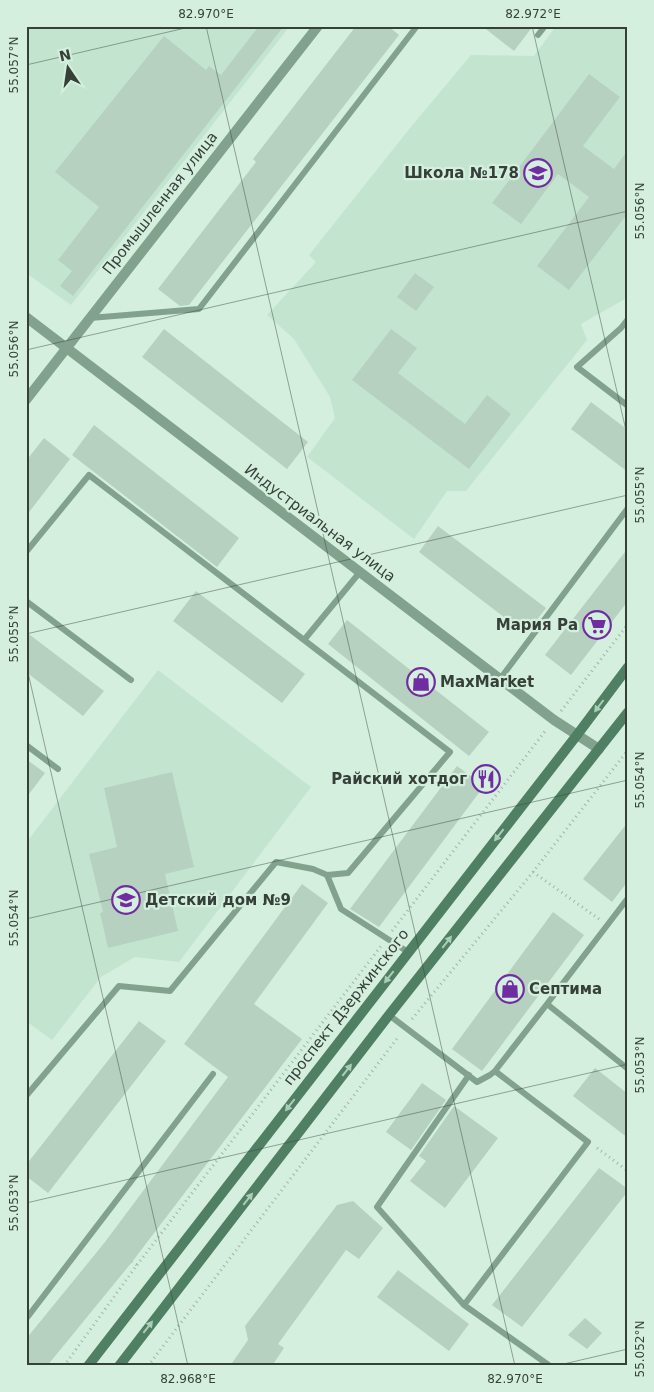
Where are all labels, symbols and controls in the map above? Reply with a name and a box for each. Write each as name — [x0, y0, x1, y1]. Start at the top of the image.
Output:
text: 82.970°E — [178, 7, 234, 21]
text: 82.972°E — [505, 7, 561, 21]
text: 55.057°N — [7, 37, 21, 93]
north arrow — [42, 42, 92, 92]
text: N — [58, 46, 73, 64]
street label: Промышленная улица — [99, 128, 221, 278]
school or university icon: Школа №178 — [523, 158, 553, 188]
place label: Школа №178 — [404, 164, 519, 182]
text: 55.056°N — [633, 183, 647, 239]
text: 55.056°N — [7, 321, 21, 377]
street label: Индустриальная улица — [241, 460, 399, 586]
text: 55.055°N — [633, 467, 647, 523]
text: 55.055°N — [7, 606, 21, 662]
supermarket icon: Мария Ра — [582, 610, 612, 640]
place label: Мария Ра — [496, 616, 578, 634]
shop icon: MaxMarket — [406, 667, 436, 697]
place label: MaxMarket — [440, 673, 534, 691]
one-way arrow — [594, 699, 604, 713]
text: 55.054°N — [633, 752, 647, 808]
restaurant icon: Райский хотдог — [471, 764, 501, 794]
place label: Райский хотдог — [331, 770, 467, 788]
one-way arrow — [494, 828, 505, 841]
school or university icon: Детский дом №9 — [111, 885, 141, 915]
text: 55.054°N — [7, 890, 21, 946]
place label: Детский дом №9 — [145, 891, 291, 909]
street label: проспект Дзержинского — [279, 925, 413, 1089]
one-way arrow — [442, 935, 452, 949]
one-way arrow — [384, 970, 395, 983]
shop icon: Септима — [495, 974, 525, 1004]
place label: Септима — [529, 980, 602, 998]
text: 55.053°N — [633, 1037, 647, 1093]
one-way arrow — [342, 1063, 352, 1077]
one-way arrow — [284, 1098, 295, 1111]
text: 55.053°N — [7, 1175, 21, 1231]
one-way arrow — [242, 1192, 253, 1205]
one-way arrow — [143, 1321, 154, 1334]
text: 55.052°N — [633, 1321, 647, 1377]
text: 82.968°E — [160, 1372, 216, 1386]
text: 82.970°E — [487, 1372, 543, 1386]

